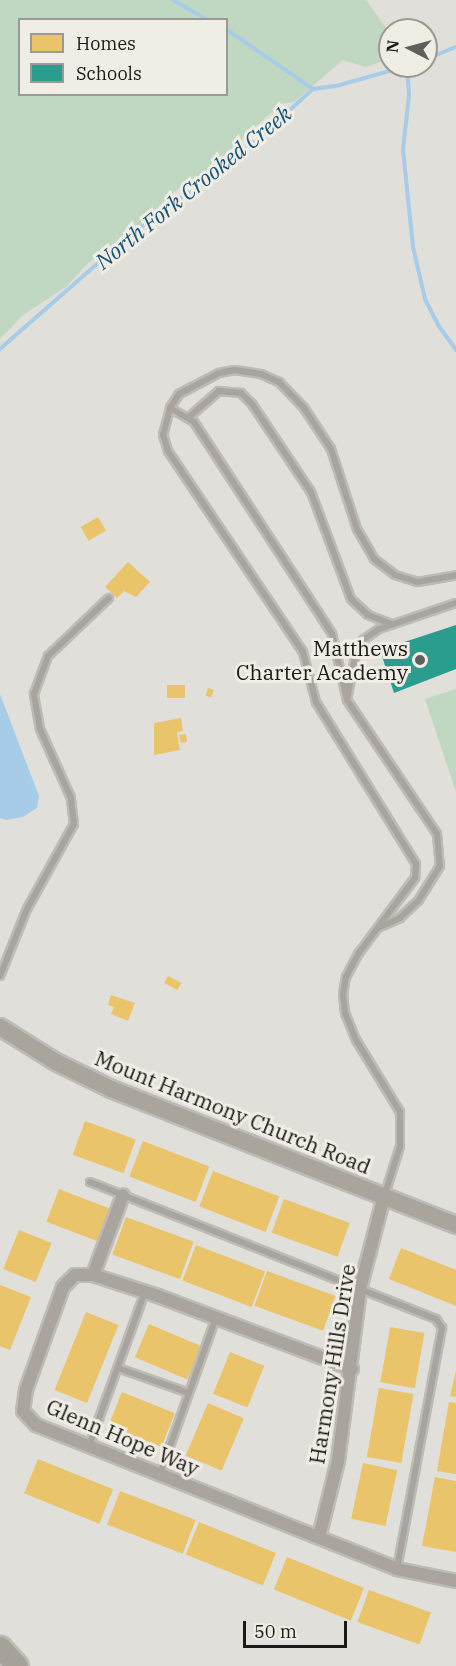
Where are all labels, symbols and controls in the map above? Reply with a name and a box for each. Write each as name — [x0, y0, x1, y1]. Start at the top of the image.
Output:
legend — [18, 18, 228, 96]
north arrow — [378, 18, 438, 78]
text: Homes — [76, 32, 136, 55]
text: N — [381, 39, 403, 54]
text: Schools — [76, 62, 142, 85]
water label: North Fork Crooked Creek — [90, 100, 296, 274]
place label: Matthews Charter Academy — [236, 635, 408, 685]
marker: Matthews Charter Academy — [413, 653, 427, 667]
street label: Mount Harmony Church Road — [91, 1045, 375, 1179]
street label: Harmony Hills Drive — [304, 1262, 360, 1466]
street label: Glenn Hope Way — [43, 1393, 203, 1481]
scale bar — [246, 1609, 350, 1647]
text: 50 m — [254, 1620, 297, 1643]

